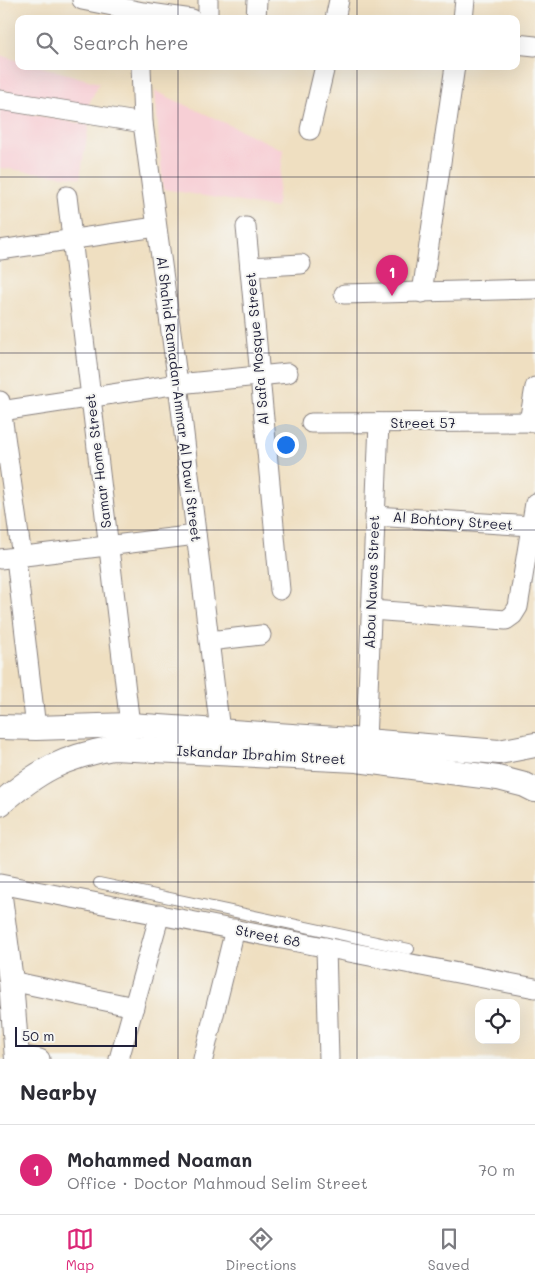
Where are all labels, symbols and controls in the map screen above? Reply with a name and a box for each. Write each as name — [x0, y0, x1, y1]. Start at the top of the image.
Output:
search box — [15, 15, 520, 70]
icon: search — [33, 29, 61, 57]
text: Search here — [73, 30, 189, 55]
street label: Al Shahid Ramadan Ammar Al Dawi Street — [153, 255, 206, 543]
pin: 1 — [376, 255, 408, 296]
street label: Al Safa Mosque Street — [240, 272, 273, 426]
street label: Samar Home Street — [80, 393, 115, 529]
street label: Street 57 — [391, 413, 456, 432]
your location — [273, 432, 299, 458]
street label: Al Bohtory Street — [392, 507, 514, 534]
street label: Abou Nawas Street — [360, 515, 383, 649]
street label: Iskandar Ibrahim Street — [176, 741, 346, 768]
street label: Street 68 — [234, 920, 302, 951]
map controls — [475, 999, 520, 1044]
button: locate — [475, 999, 520, 1044]
scale bar — [15, 1024, 138, 1047]
text: 50 m — [22, 1026, 54, 1045]
text: Nearby — [20, 1078, 97, 1105]
text: Mohammed Noaman — [67, 1147, 252, 1172]
text: 1 — [32, 1159, 40, 1180]
text: 70 m — [478, 1159, 515, 1180]
text: Office · Doctor Mahmoud Selim Street — [67, 1172, 368, 1193]
tab: Map — [66, 1225, 94, 1274]
tab: Directions — [225, 1225, 297, 1274]
tab: Saved — [428, 1225, 469, 1274]

